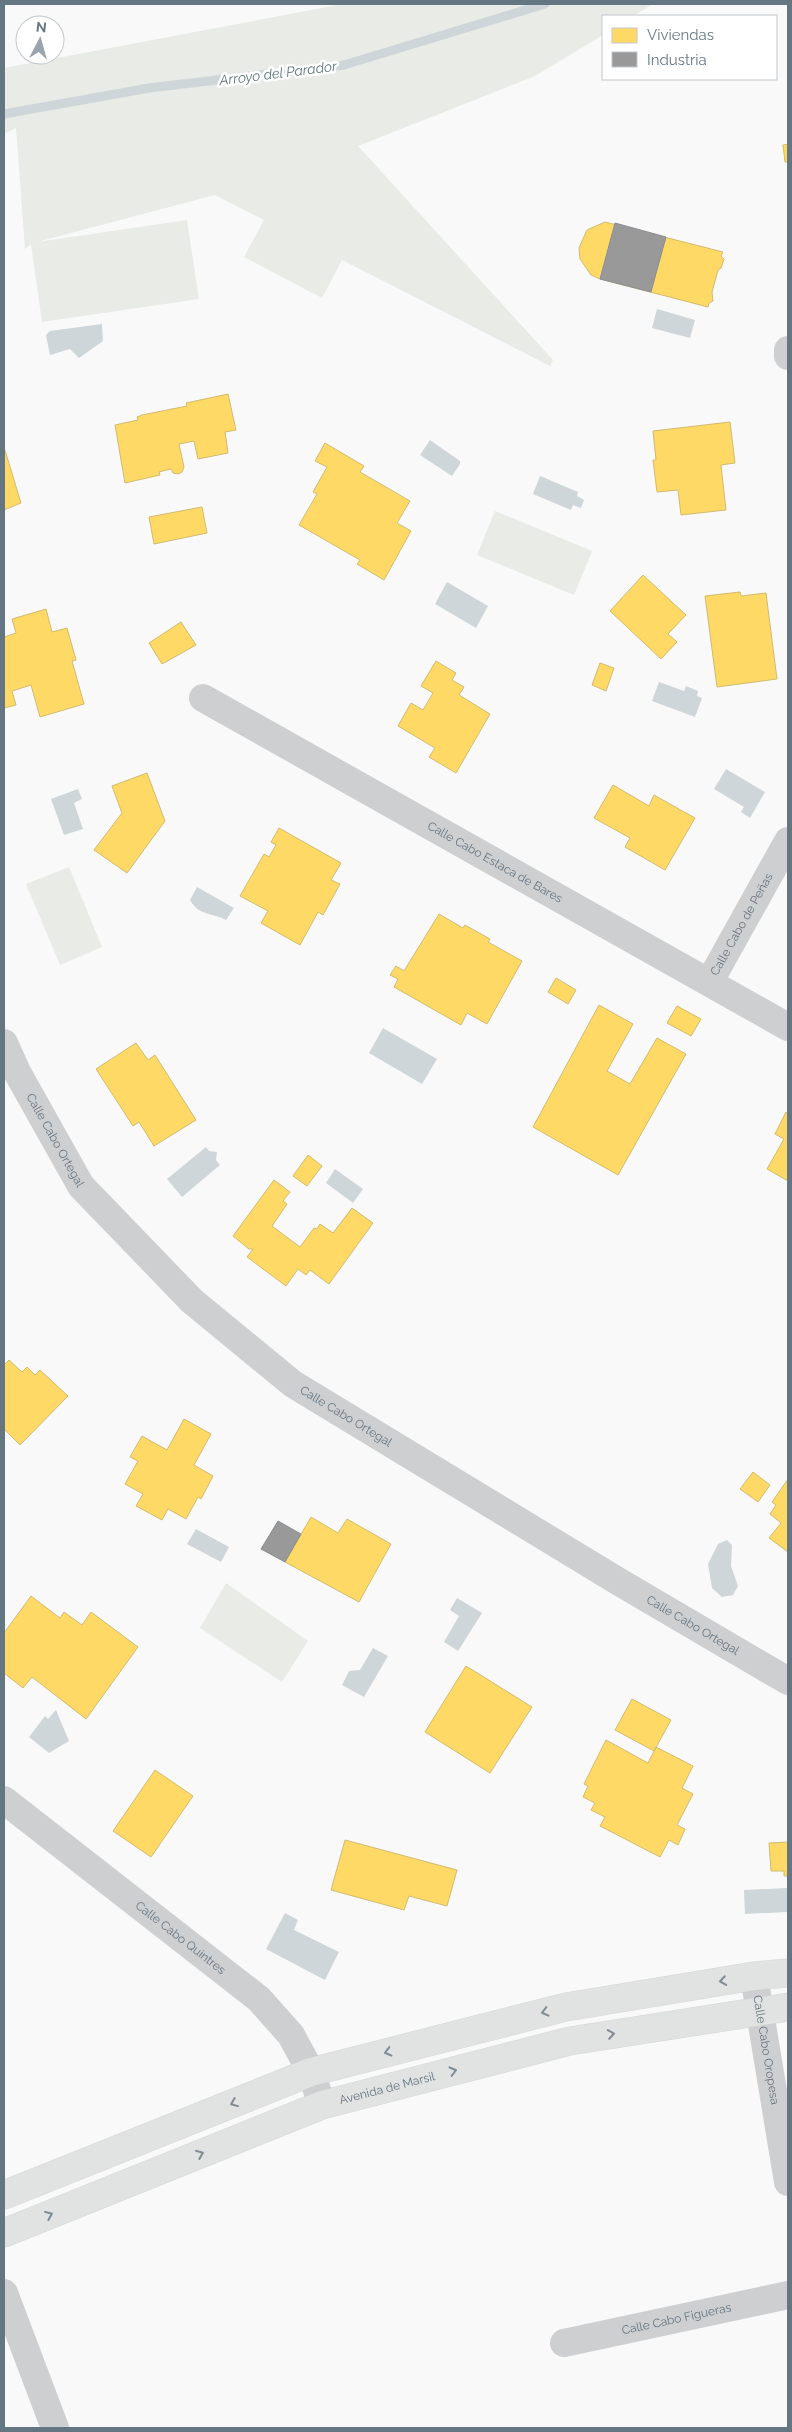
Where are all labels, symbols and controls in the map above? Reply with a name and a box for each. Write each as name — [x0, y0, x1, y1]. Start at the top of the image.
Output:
north arrow — [15, 15, 65, 65]
legend — [602, 15, 777, 80]
text: N — [35, 19, 48, 36]
text: Viviendas — [647, 26, 714, 44]
text: Industria — [647, 51, 707, 69]
water label: Arroyo del Parador — [217, 58, 339, 88]
street label: Calle Cabo Estaca de Bares — [425, 819, 565, 906]
street label: Calle Cabo de Peñas — [708, 870, 776, 978]
street label: Calle Cabo Ortegal — [23, 1091, 88, 1190]
street label: Calle Cabo Ortegal — [297, 1383, 395, 1450]
street label: Calle Cabo Ortegal — [644, 1592, 742, 1658]
street label: Calle Cabo Quintres — [133, 1898, 229, 1977]
one-way arrow — [718, 1975, 726, 1986]
street label: Calle Cabo Oropesa — [750, 1994, 782, 2106]
one-way arrow — [542, 2007, 550, 2017]
one-way arrow — [608, 2029, 616, 2040]
one-way arrow — [383, 2046, 392, 2057]
one-way arrow — [449, 2066, 458, 2077]
street label: Avenida de Marsil — [338, 2069, 437, 2107]
one-way arrow — [230, 2096, 239, 2107]
one-way arrow — [195, 2150, 204, 2160]
one-way arrow — [44, 2211, 53, 2221]
street label: Calle Cabo Figueras — [620, 2300, 733, 2337]

